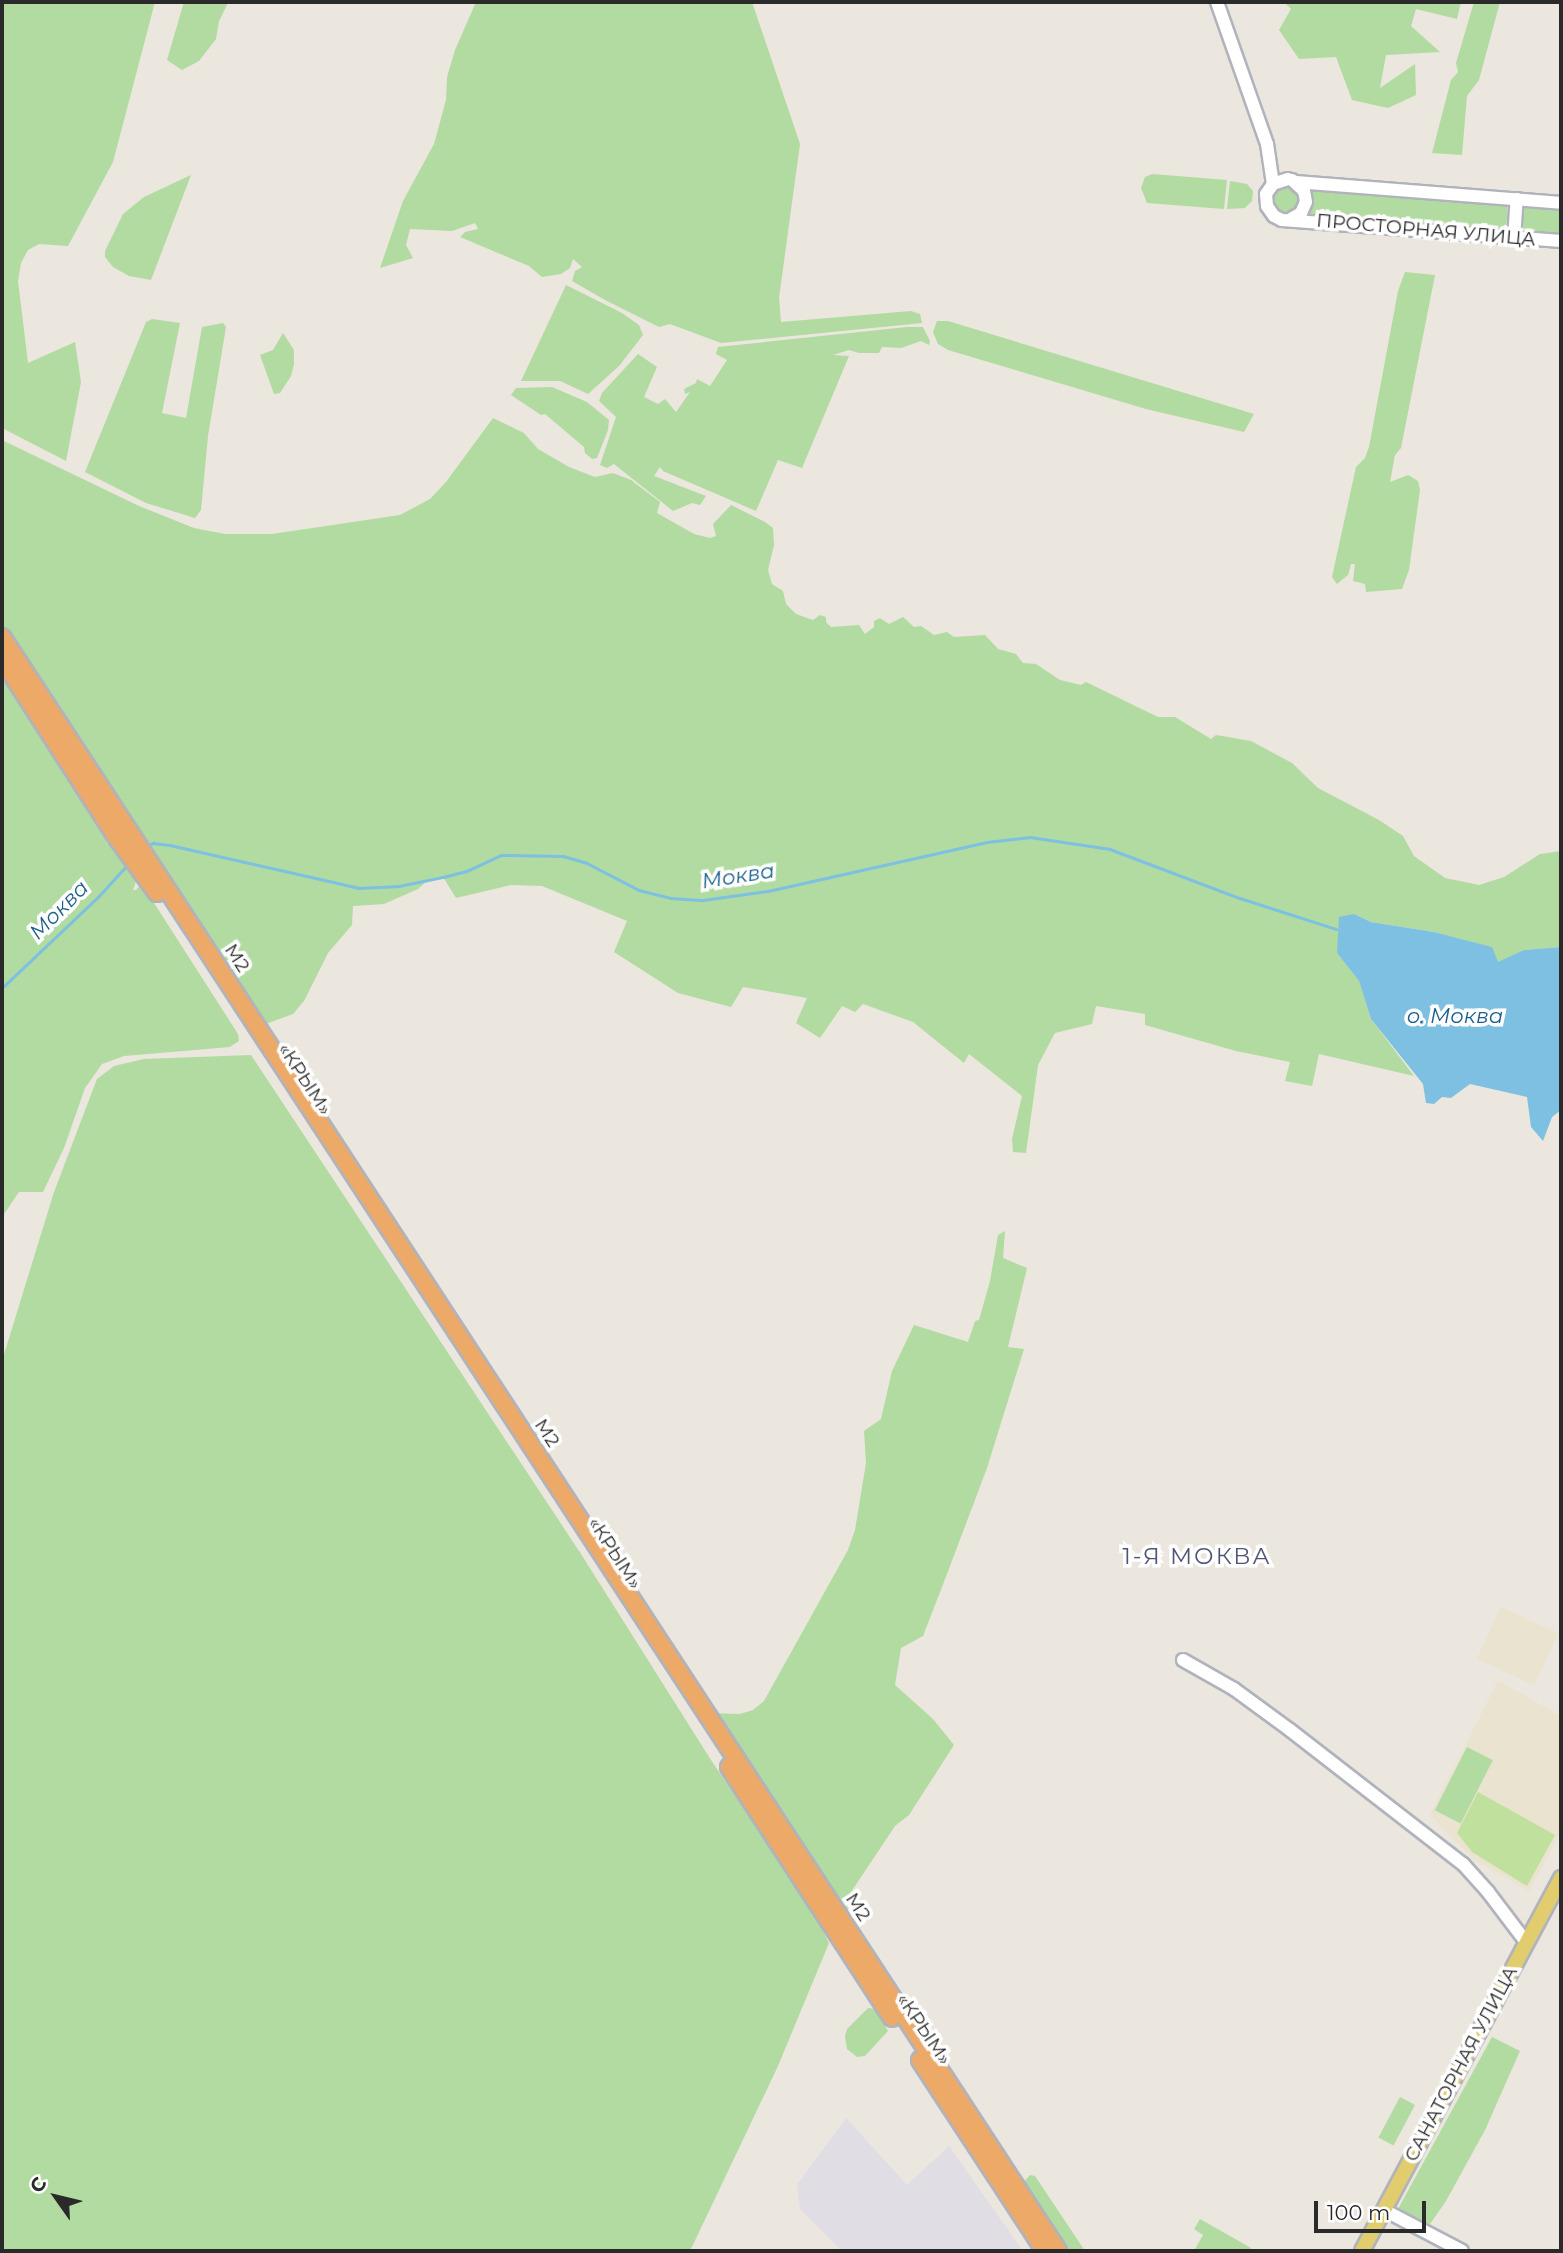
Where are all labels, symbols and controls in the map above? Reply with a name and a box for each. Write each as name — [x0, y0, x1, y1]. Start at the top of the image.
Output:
street label: ПРОСТОРНАЯ УЛИЦА — [1315, 209, 1537, 251]
water label: Моква — [700, 858, 776, 894]
water label: Моква — [24, 875, 94, 945]
street label: М2 — [220, 940, 254, 976]
water label: о. Моква — [1407, 1003, 1503, 1029]
street label: «КРЫМ» — [273, 1039, 337, 1119]
street label: М2 — [530, 1415, 564, 1451]
street label: «КРЫМ» — [583, 1513, 647, 1593]
district label: 1-Я МОКВА — [1124, 1542, 1270, 1570]
street label: М2 — [841, 1889, 875, 1925]
street label: САНАТОРНАЯ УЛИЦА — [1400, 1962, 1522, 2166]
street label: «КРЫМ» — [892, 1989, 956, 2069]
north arrow — [21, 2162, 91, 2232]
text: С — [25, 2173, 52, 2197]
scale bar — [1318, 2186, 1430, 2230]
text: 100 m — [1327, 2200, 1390, 2225]

